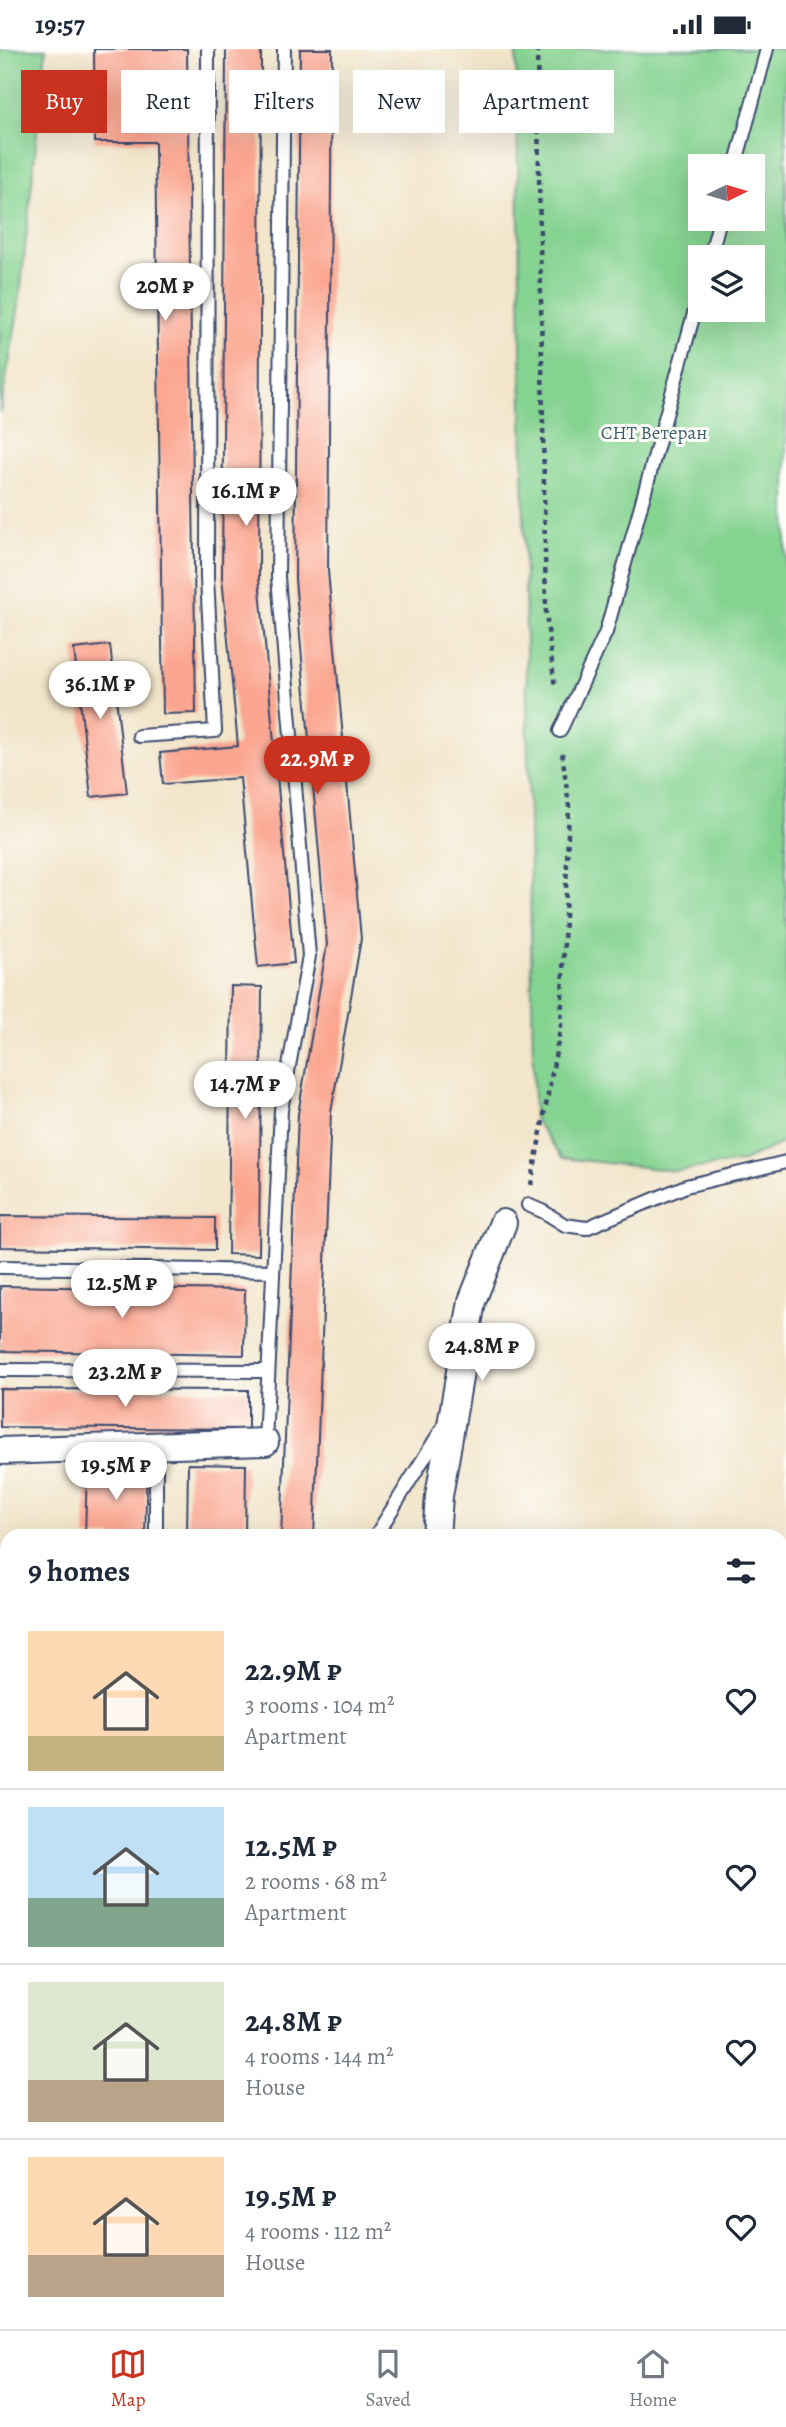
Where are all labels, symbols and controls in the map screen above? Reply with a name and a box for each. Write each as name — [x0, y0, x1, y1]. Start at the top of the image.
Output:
text: 19:57 — [35, 7, 85, 42]
chip: Buy — [21, 70, 107, 133]
chip: Rent — [121, 70, 215, 133]
chip: Filters — [229, 70, 339, 133]
chip: New — [353, 70, 445, 133]
chip: Apartment — [459, 70, 614, 133]
north arrow — [688, 154, 765, 231]
map controls — [688, 154, 765, 322]
button: layers — [688, 245, 765, 322]
pin: 20M ₽ — [116, 264, 214, 323]
text: 20M ₽ — [136, 270, 194, 301]
park label: СНТ Ветеран — [601, 420, 707, 446]
pin: 16.1M ₽ — [181, 469, 311, 528]
text: 16.1M ₽ — [212, 475, 280, 506]
pin: 36.1M ₽ — [35, 661, 165, 721]
text: 36.1M ₽ — [65, 668, 135, 699]
pin: 22.9M ₽ — [252, 737, 382, 796]
text: 22.9M ₽ — [280, 743, 354, 774]
pin: 14.7M ₽ — [180, 1061, 310, 1121]
text: 14.7M ₽ — [210, 1068, 280, 1099]
pin: 12.5M ₽ — [57, 1261, 187, 1320]
text: 12.5M ₽ — [87, 1267, 157, 1298]
pin: 24.8M ₽ — [417, 1323, 547, 1383]
text: 24.8M ₽ — [445, 1330, 519, 1361]
pin: 23.2M ₽ — [60, 1349, 190, 1409]
text: 23.2M ₽ — [88, 1356, 162, 1387]
pin: 19.5M ₽ — [51, 1443, 181, 1502]
text: 19.5M ₽ — [81, 1449, 151, 1480]
text: 9 homes — [28, 1551, 130, 1591]
icon: filters — [722, 1552, 760, 1590]
text: 22.9M ₽ — [245, 1650, 342, 1690]
icon: home — [84, 1659, 168, 1743]
icon: heart — [722, 1682, 760, 1720]
text: 3 rooms · 104 m² — [245, 1690, 394, 1721]
text: Apartment — [245, 1721, 347, 1752]
text: 12.5M ₽ — [245, 1826, 337, 1866]
icon: home — [84, 1835, 168, 1919]
icon: heart — [722, 1858, 760, 1896]
text: 2 rooms · 68 m² — [245, 1866, 387, 1897]
text: Apartment — [245, 1897, 347, 1928]
text: 24.8M ₽ — [245, 2001, 342, 2041]
icon: home — [84, 2010, 168, 2094]
icon: heart — [722, 2033, 760, 2071]
text: 4 rooms · 144 m² — [245, 2041, 393, 2072]
text: House — [245, 2072, 305, 2103]
text: 19.5M ₽ — [245, 2176, 336, 2216]
icon: home — [84, 2185, 168, 2269]
icon: heart — [722, 2208, 760, 2246]
text: 4 rooms · 112 m² — [245, 2216, 391, 2247]
text: House — [245, 2247, 305, 2278]
tab: Map — [109, 2345, 147, 2413]
tab: Saved — [366, 2345, 411, 2413]
tab: Home — [629, 2345, 677, 2413]

